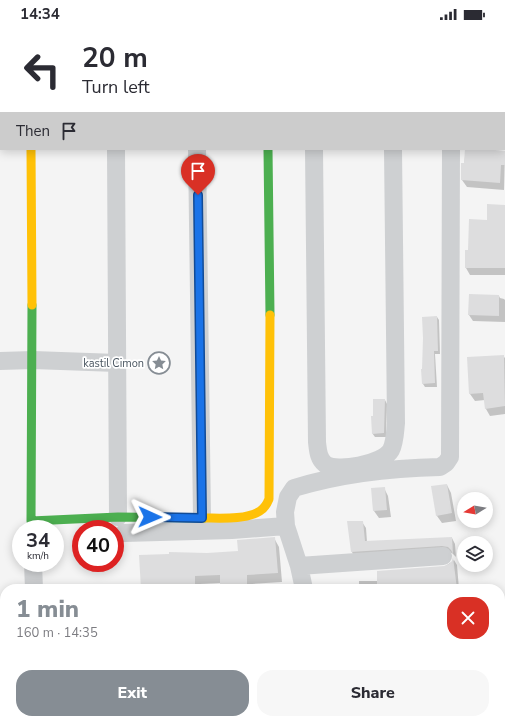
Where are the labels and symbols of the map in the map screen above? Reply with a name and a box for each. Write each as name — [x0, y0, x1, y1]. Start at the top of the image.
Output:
pin — [181, 154, 215, 195]
place icon: kastil Cimon — [146, 350, 172, 376]
place label: kastil Cimon — [83, 356, 144, 371]
north arrow — [457, 492, 493, 528]
position arrow — [129, 496, 171, 538]
speed limit sign: 40 — [72, 520, 124, 572]

